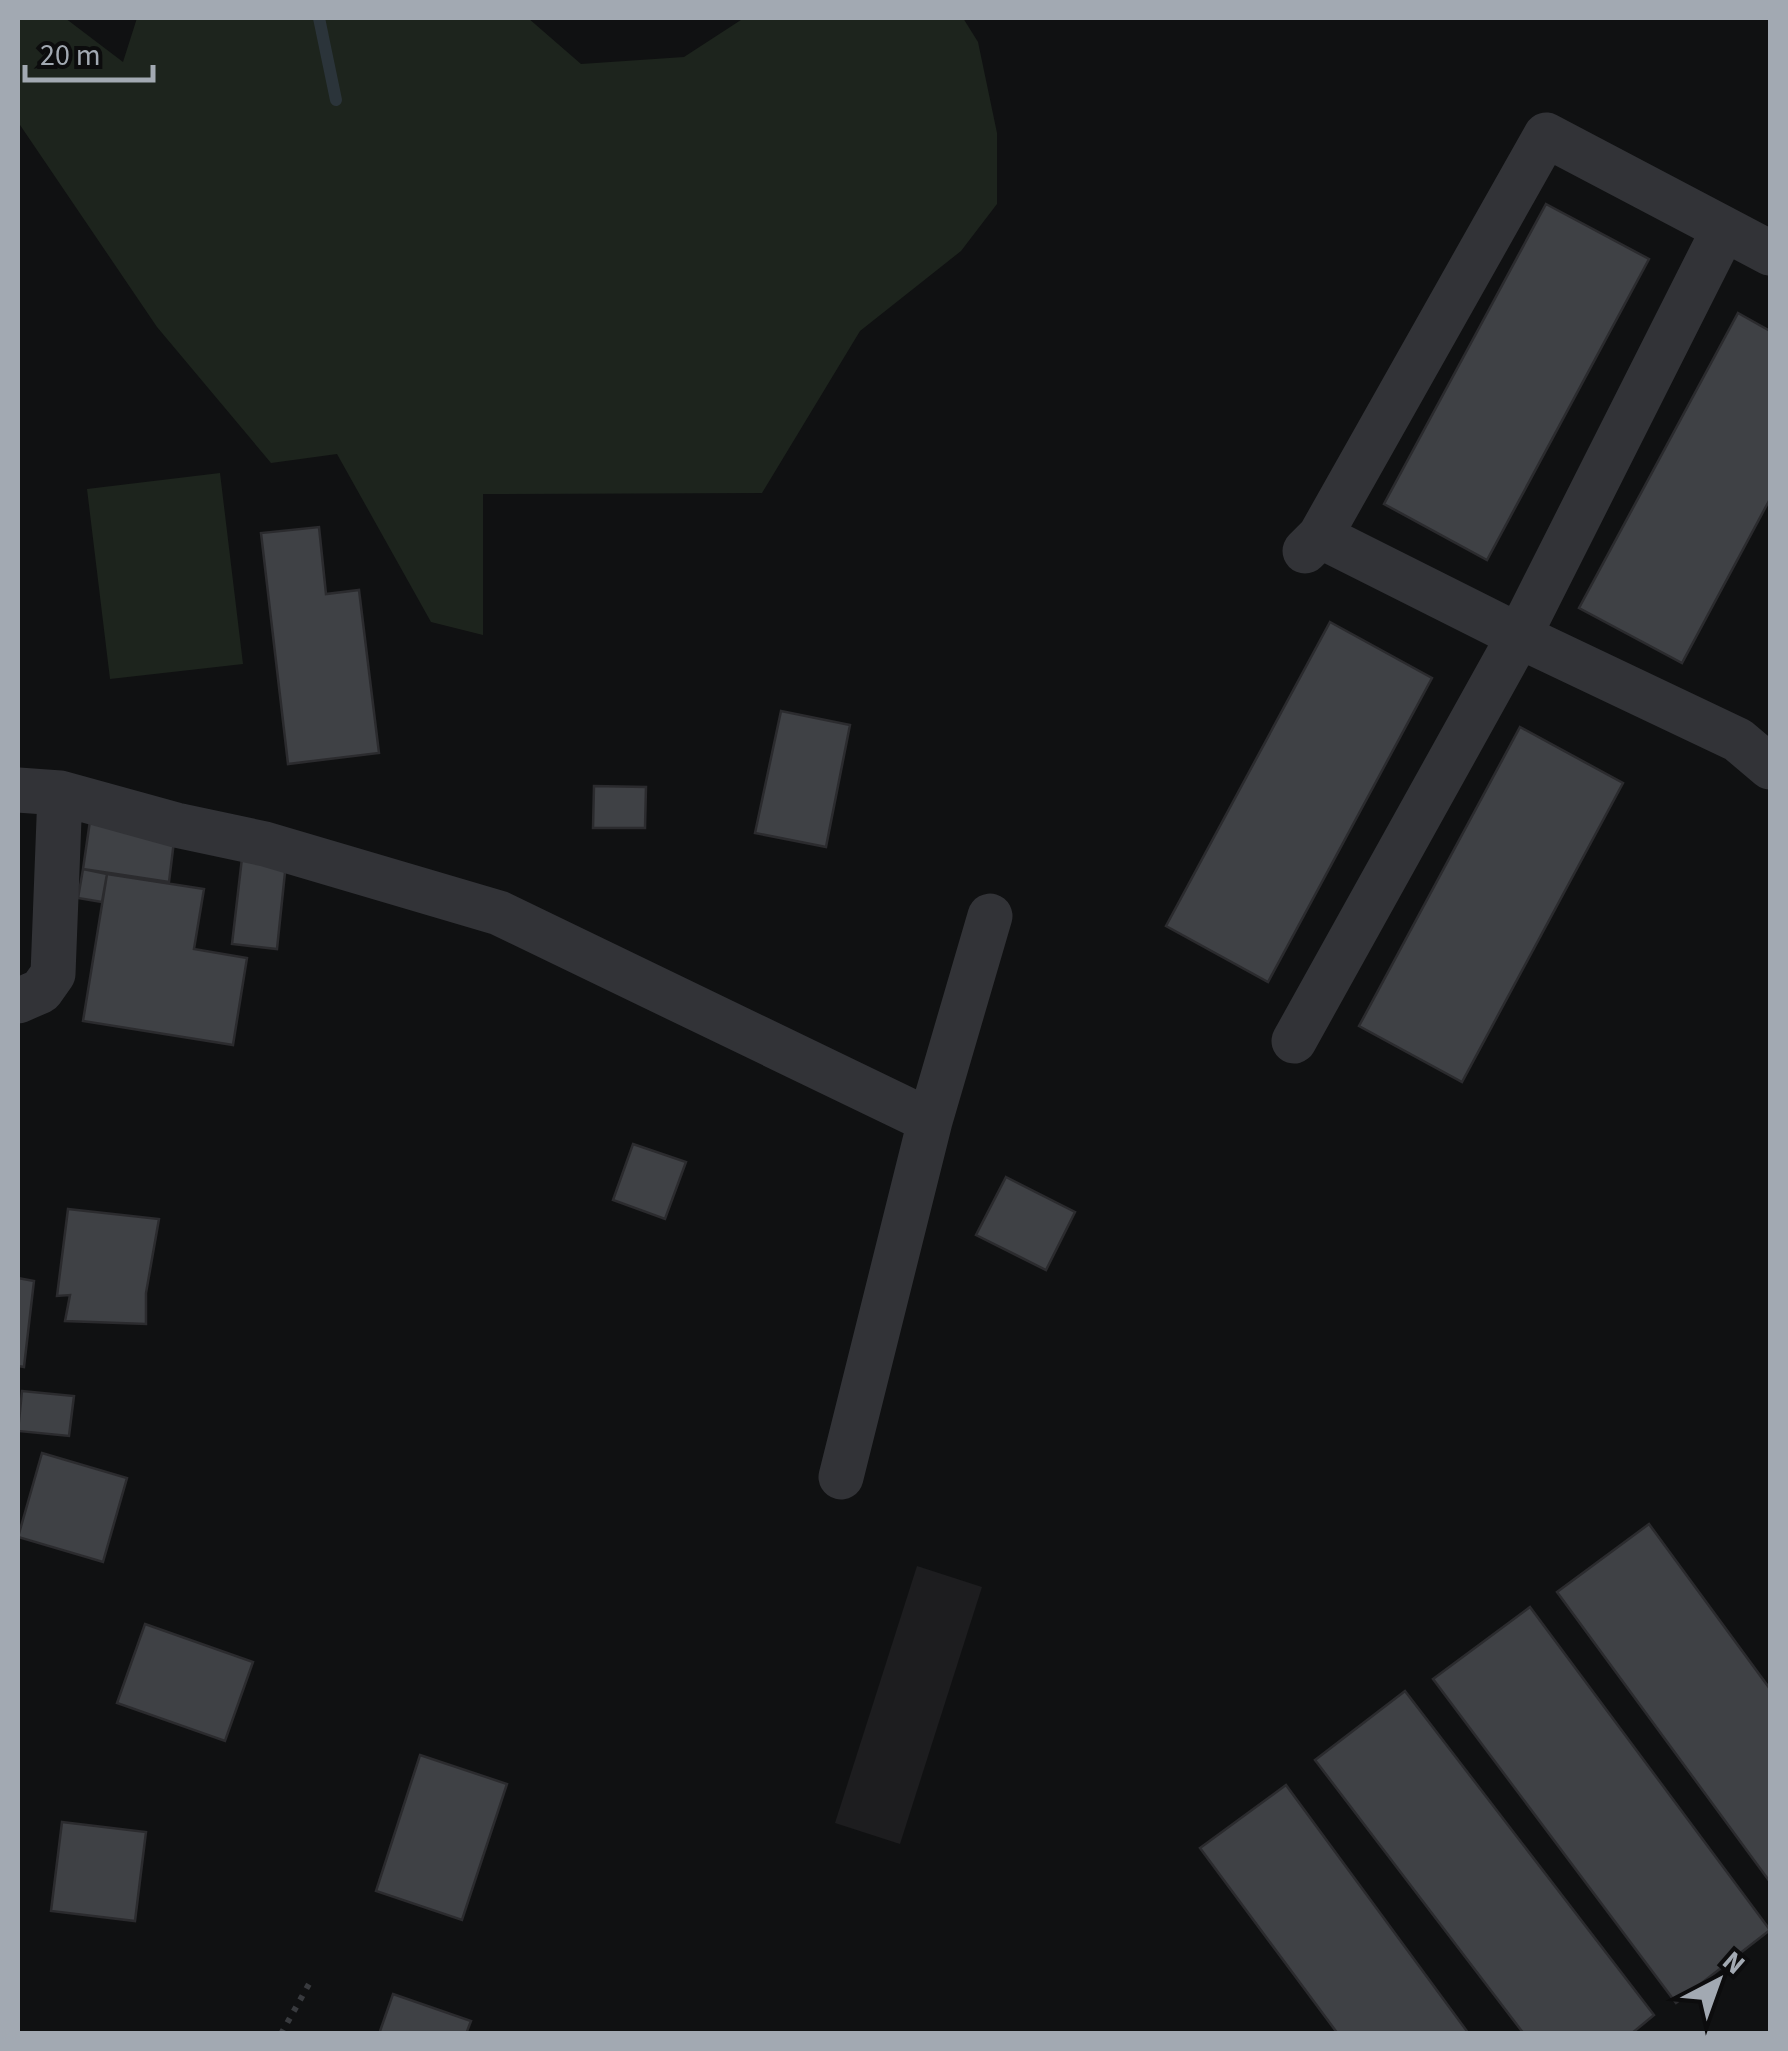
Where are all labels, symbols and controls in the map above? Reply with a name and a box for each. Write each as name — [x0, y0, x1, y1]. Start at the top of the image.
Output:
scale bar — [25, 20, 152, 82]
text: 20 m — [40, 34, 101, 77]
north arrow — [1668, 1931, 1768, 2031]
text: N — [1714, 1942, 1754, 1984]

